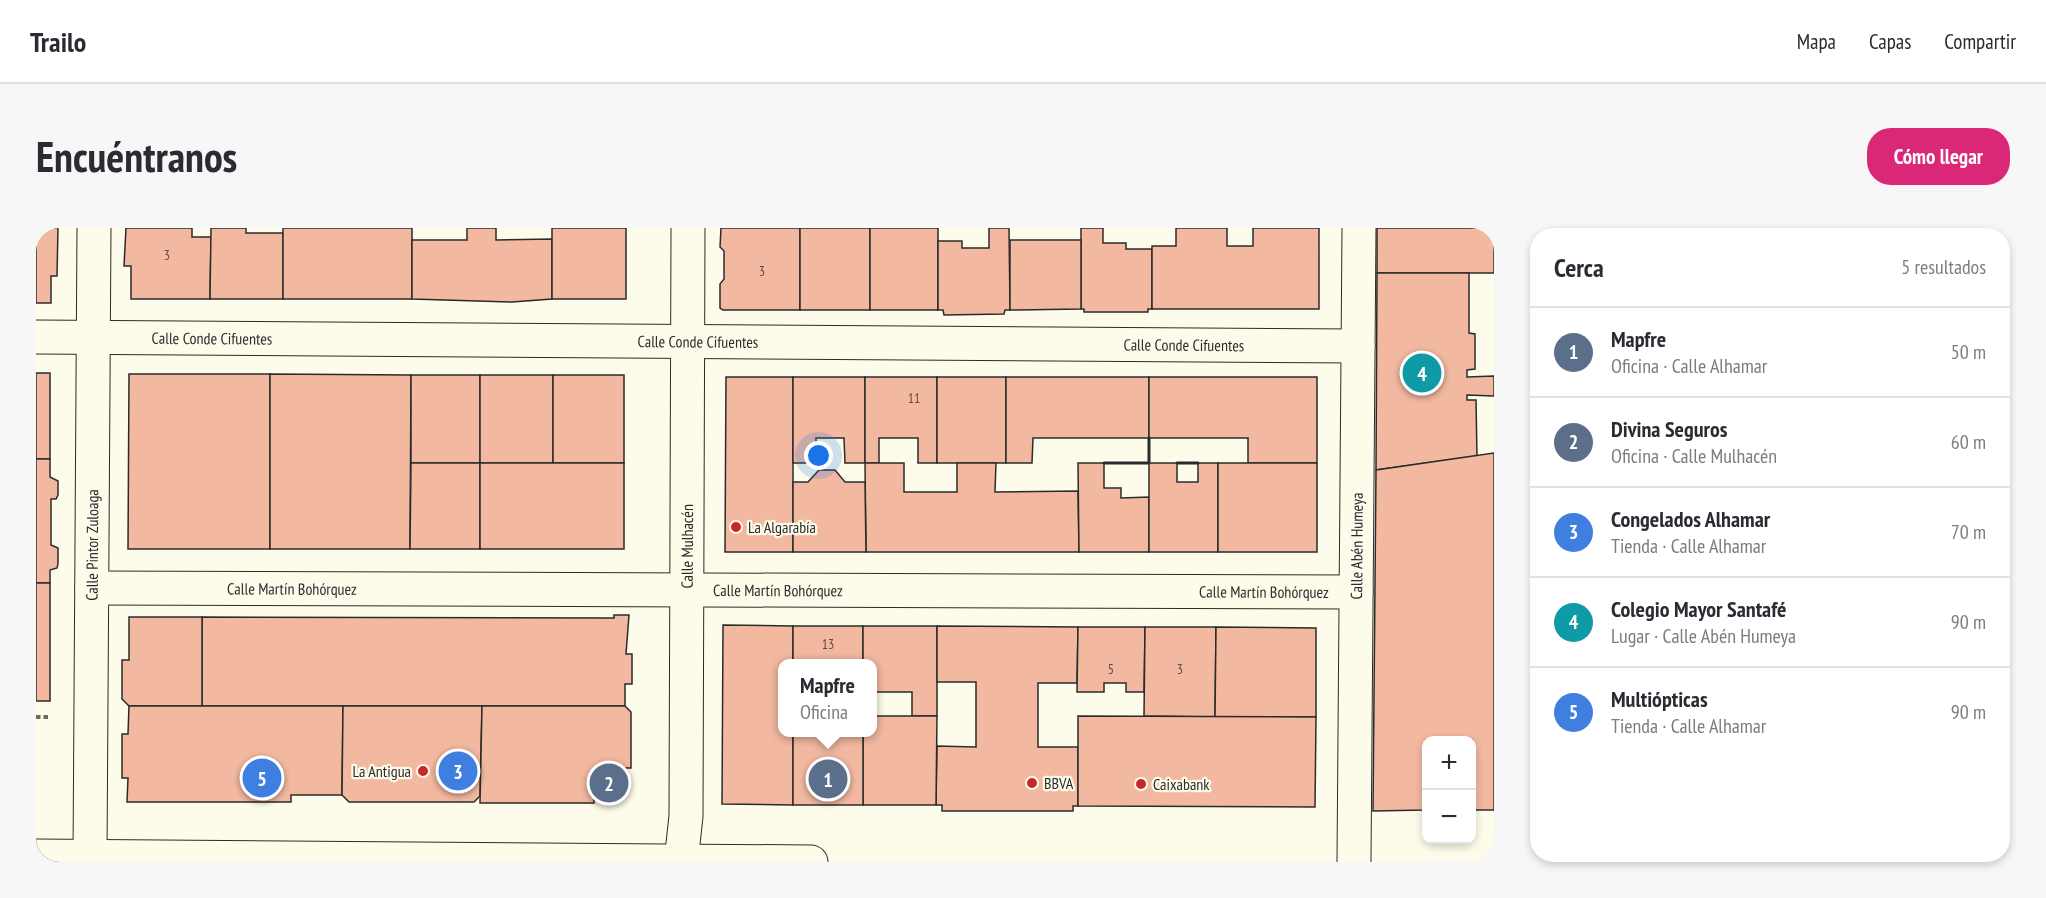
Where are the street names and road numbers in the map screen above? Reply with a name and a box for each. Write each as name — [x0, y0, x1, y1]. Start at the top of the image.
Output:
street label: Calle Conde Cifuentes — [152, 328, 272, 349]
street label: Calle Conde Cifuentes — [638, 331, 758, 352]
street label: Calle Conde Cifuentes — [1124, 334, 1244, 355]
street label: Calle Pintor Zuloaga — [82, 489, 102, 601]
street label: Calle Abén Humeya — [1346, 492, 1367, 600]
street label: Calle Mulhacén — [677, 504, 697, 589]
street label: Calle Martín Bohórquez — [227, 578, 357, 599]
street label: Calle Martín Bohórquez — [713, 580, 843, 600]
street label: Calle Martín Bohórquez — [1199, 582, 1329, 602]

